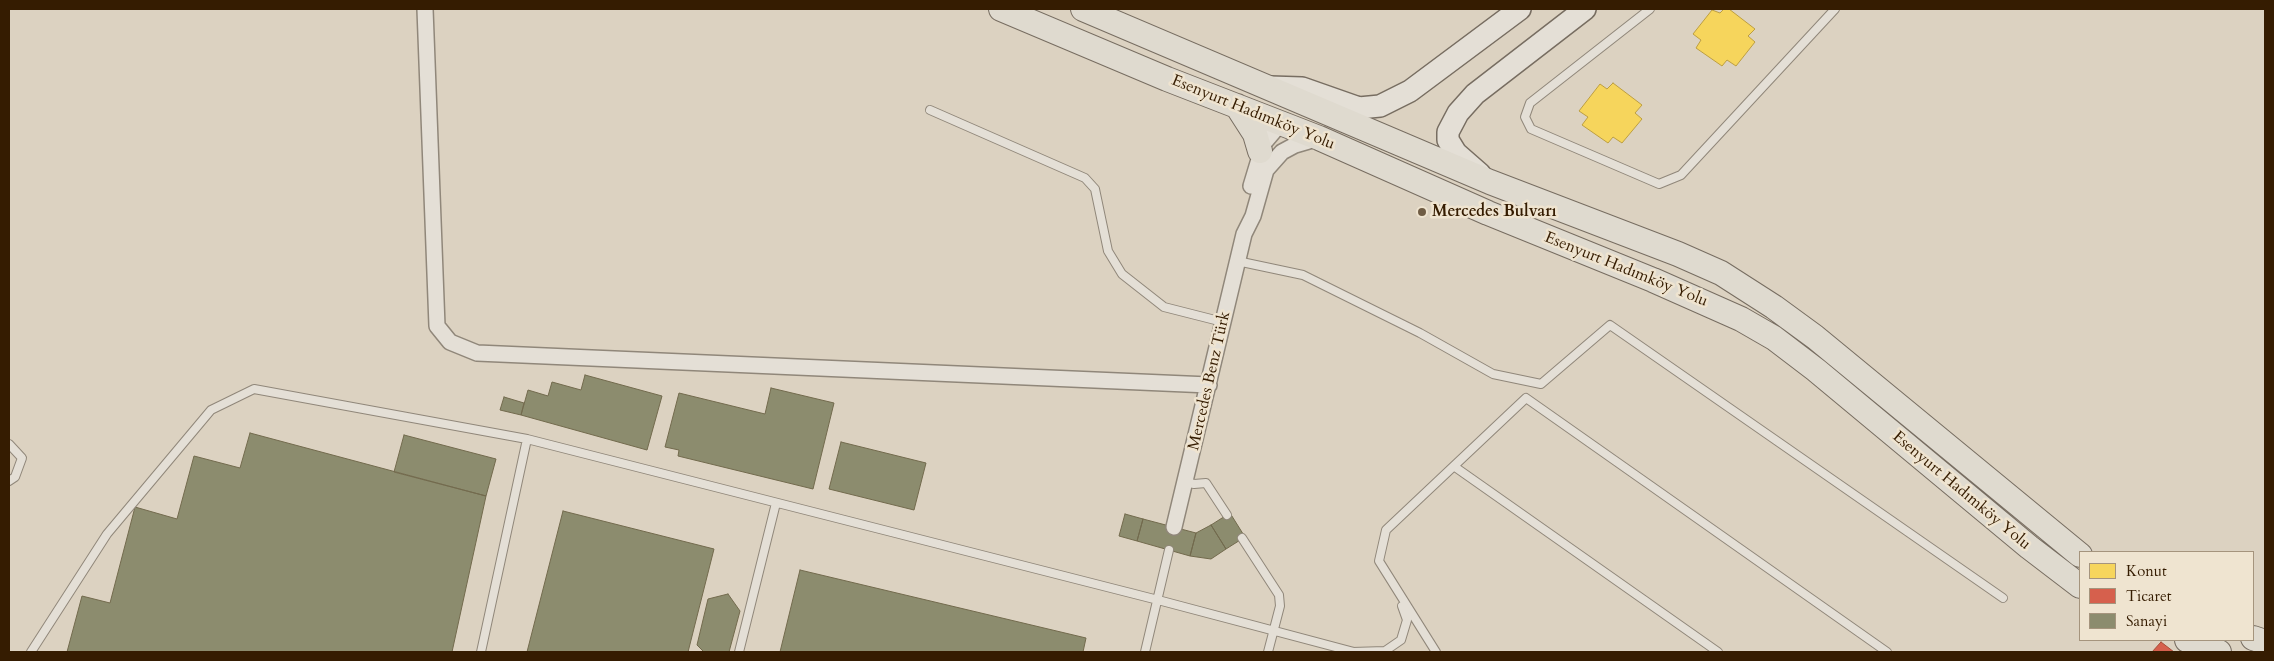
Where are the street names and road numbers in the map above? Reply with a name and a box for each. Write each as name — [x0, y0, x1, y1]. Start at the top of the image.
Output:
street label: Esenyurt Hadımköy Yolu — [1169, 71, 1337, 155]
street label: Esenyurt Hadımköy Yolu — [1542, 228, 1710, 312]
street label: Mercedes Benz Türk — [1185, 310, 1235, 452]
street label: Esenyurt Hadımköy Yolu — [1888, 428, 2034, 554]

